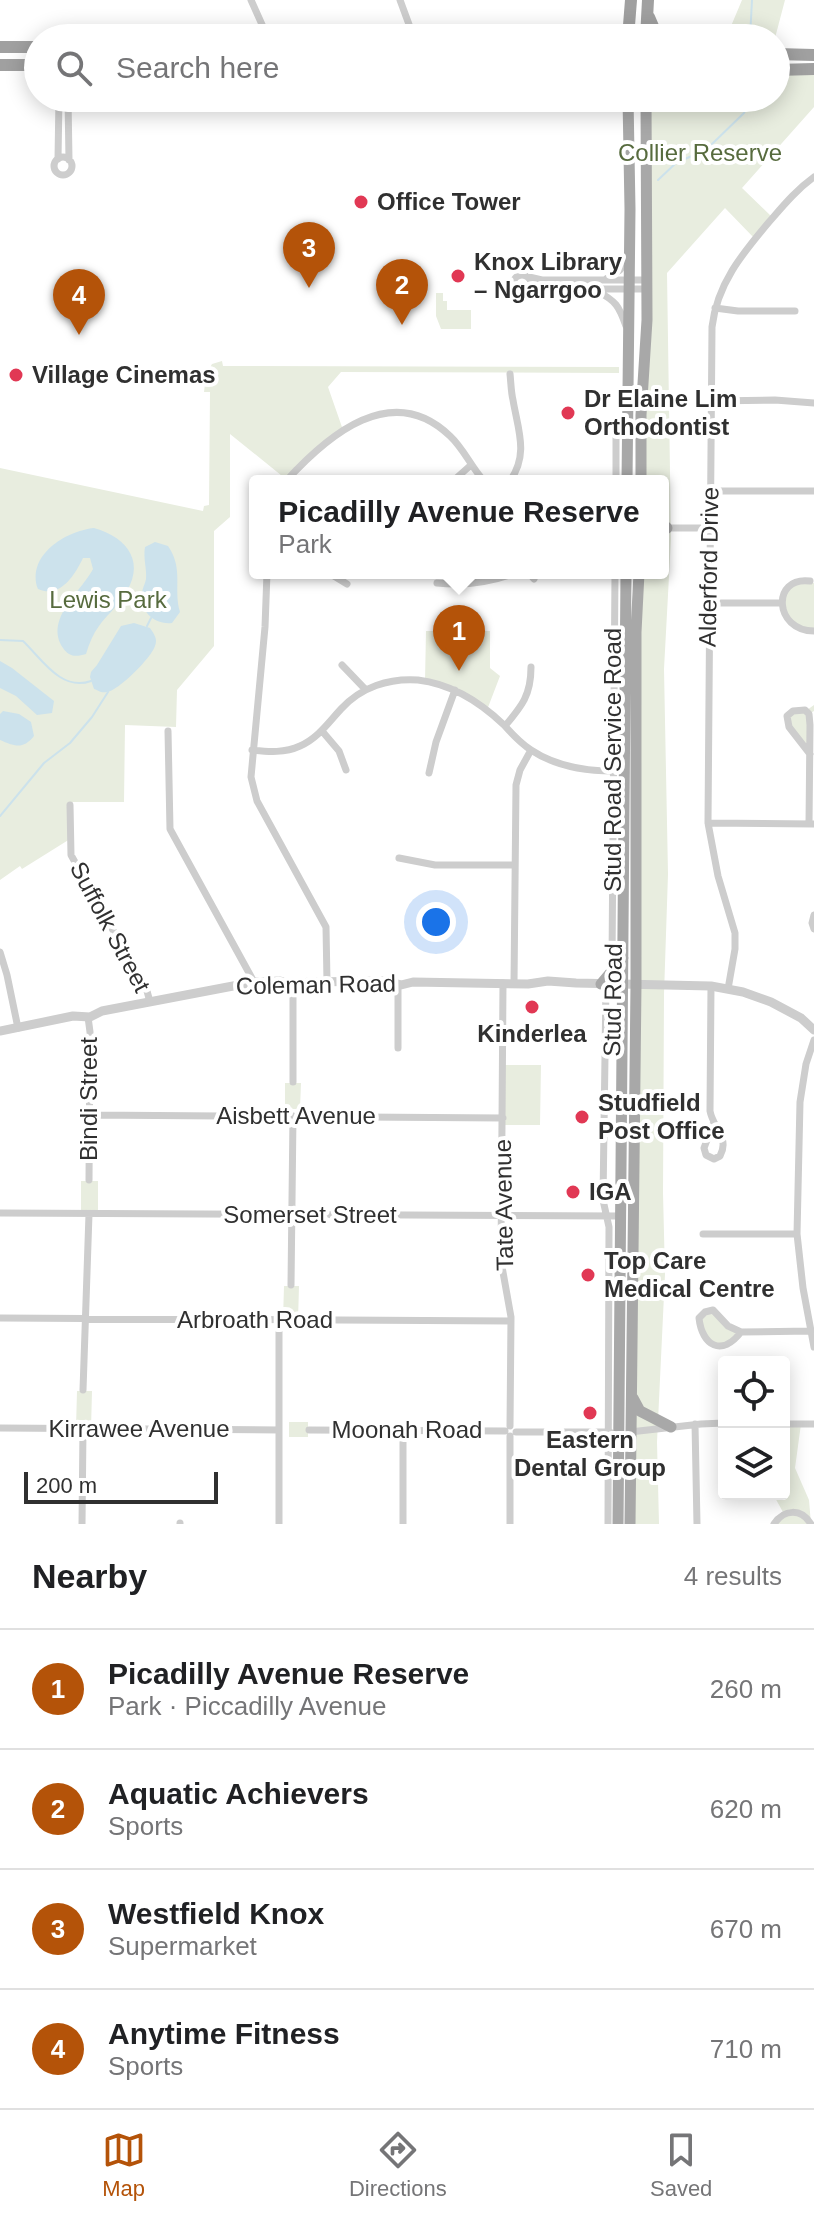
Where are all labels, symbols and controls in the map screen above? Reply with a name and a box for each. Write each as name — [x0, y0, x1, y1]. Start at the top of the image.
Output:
search box — [24, 24, 790, 112]
icon: search — [52, 46, 96, 90]
text: Search here — [116, 51, 279, 84]
park label: Collier Reserve — [618, 139, 782, 166]
place label: Office Tower — [377, 188, 521, 215]
marker: Office Tower — [352, 193, 370, 211]
pin: 3 — [283, 222, 335, 288]
place label: Knox Library – Ngarrgoo — [474, 248, 623, 303]
pin: 2 — [376, 259, 428, 325]
marker: Knox Library – Ngarrgoo — [449, 267, 467, 285]
pin: 4 — [53, 269, 105, 335]
place label: Village Cinemas — [32, 361, 216, 388]
marker: Village Cinemas — [7, 366, 25, 384]
place label: Dr Elaine Lim Orthodontist — [584, 385, 737, 440]
marker: Dr Elaine Lim Orthodontist — [559, 404, 577, 422]
popup — [249, 475, 669, 579]
street label: Alderford Drive — [694, 487, 723, 647]
text: Picadilly Avenue Reserve — [278, 495, 640, 528]
text: Park — [278, 529, 332, 559]
park label: Lewis Park — [49, 586, 168, 613]
pin: 1 — [433, 605, 485, 671]
street label: Stud Road Service Road — [599, 628, 626, 892]
street label: Suffolk Street — [65, 857, 156, 997]
your location — [416, 902, 456, 942]
street label: Stud Road — [598, 943, 627, 1057]
street label: Coleman Road — [236, 970, 396, 999]
marker: Kinderlea — [523, 998, 541, 1016]
place label: Kinderlea — [477, 1020, 587, 1047]
street label: Bindi Street — [75, 1037, 102, 1161]
place label: Studfield Post Office — [598, 1089, 725, 1144]
street label: Aisbett Avenue — [216, 1102, 376, 1129]
marker: Studfield Post Office — [573, 1108, 591, 1126]
street label: Tate Avenue — [489, 1139, 518, 1271]
place label: IGA — [589, 1178, 632, 1205]
marker: IGA — [564, 1183, 582, 1201]
street label: Somerset Street — [223, 1201, 397, 1228]
place label: Top Care Medical Centre — [604, 1247, 775, 1302]
marker: Top Care Medical Centre — [579, 1266, 597, 1284]
street label: Arbroath Road — [177, 1306, 333, 1333]
map controls — [718, 1356, 790, 1500]
button: locate — [718, 1356, 790, 1428]
marker: Eastern Dental Group — [581, 1404, 599, 1422]
street label: Kirrawee Avenue — [48, 1415, 230, 1442]
street label: Moonah Road — [332, 1416, 482, 1443]
place label: Eastern Dental Group — [514, 1426, 666, 1481]
button: layers — [718, 1428, 790, 1500]
scale bar — [24, 1468, 218, 1504]
text: 200 m — [36, 1473, 97, 1498]
text: Nearby — [32, 1557, 147, 1595]
text: 4 results — [684, 1561, 782, 1591]
text: Picadilly Avenue Reserve — [108, 1657, 469, 1690]
text: 1 — [51, 1674, 65, 1704]
text: 260 m — [710, 1674, 782, 1704]
text: Park · Piccadilly Avenue — [108, 1691, 386, 1721]
text: Aquatic Achievers — [108, 1777, 369, 1810]
text: 2 — [51, 1794, 65, 1824]
text: 620 m — [710, 1794, 782, 1824]
text: Sports — [108, 1811, 183, 1841]
text: Westfield Knox — [108, 1897, 324, 1930]
text: 3 — [51, 1914, 65, 1944]
text: 670 m — [710, 1914, 782, 1944]
text: Supermarket — [108, 1931, 257, 1961]
text: Anytime Fitness — [108, 2017, 340, 2050]
text: 4 — [51, 2034, 65, 2064]
text: 710 m — [710, 2034, 782, 2064]
text: Sports — [108, 2051, 183, 2081]
tab: Map — [102, 2128, 146, 2202]
tab: Directions — [349, 2128, 447, 2202]
tab: Saved — [650, 2128, 712, 2202]

